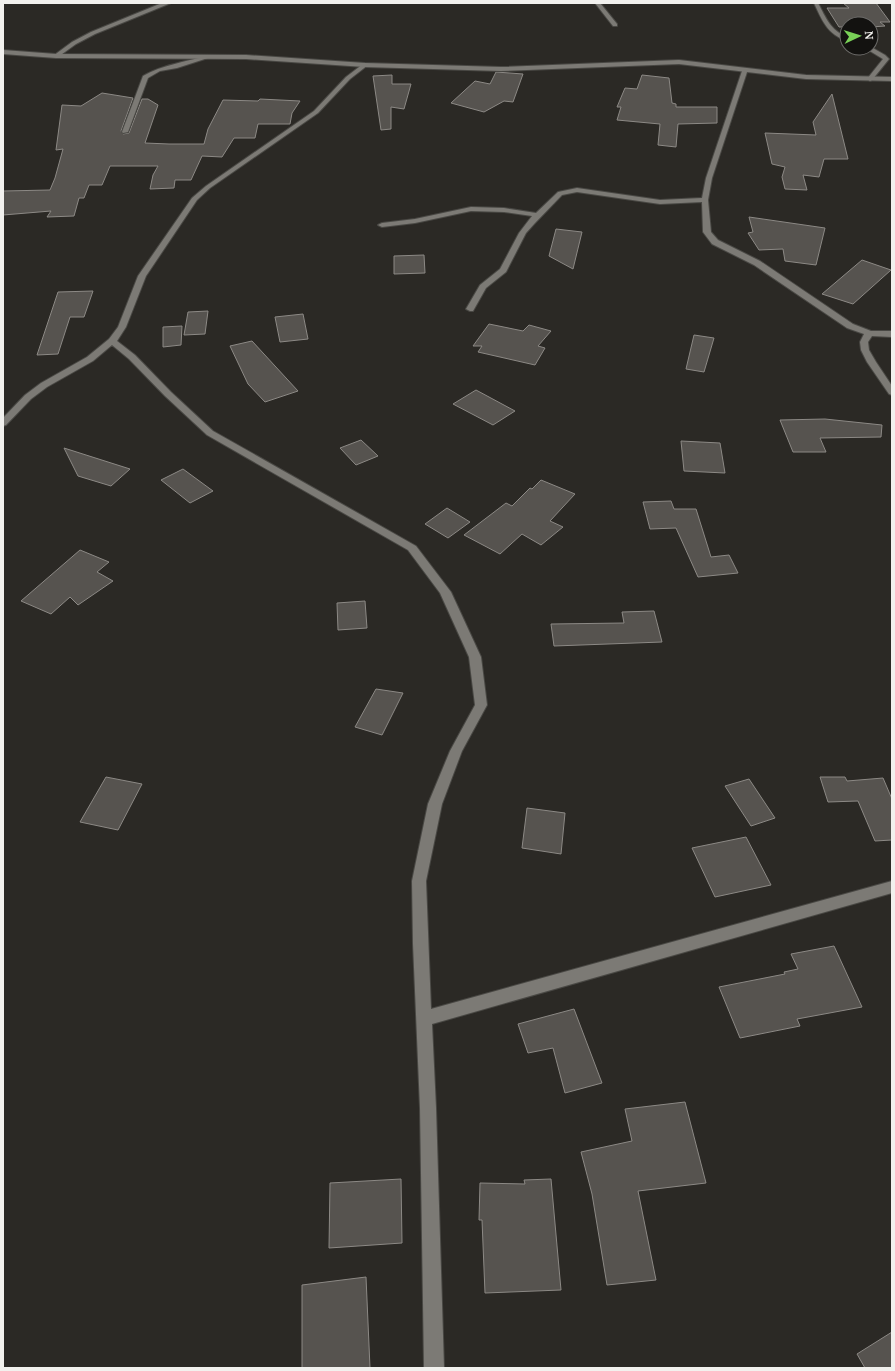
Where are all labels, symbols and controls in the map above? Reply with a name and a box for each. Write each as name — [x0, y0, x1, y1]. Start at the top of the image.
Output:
north arrow — [839, 16, 879, 56]
text: N — [862, 30, 877, 40]

